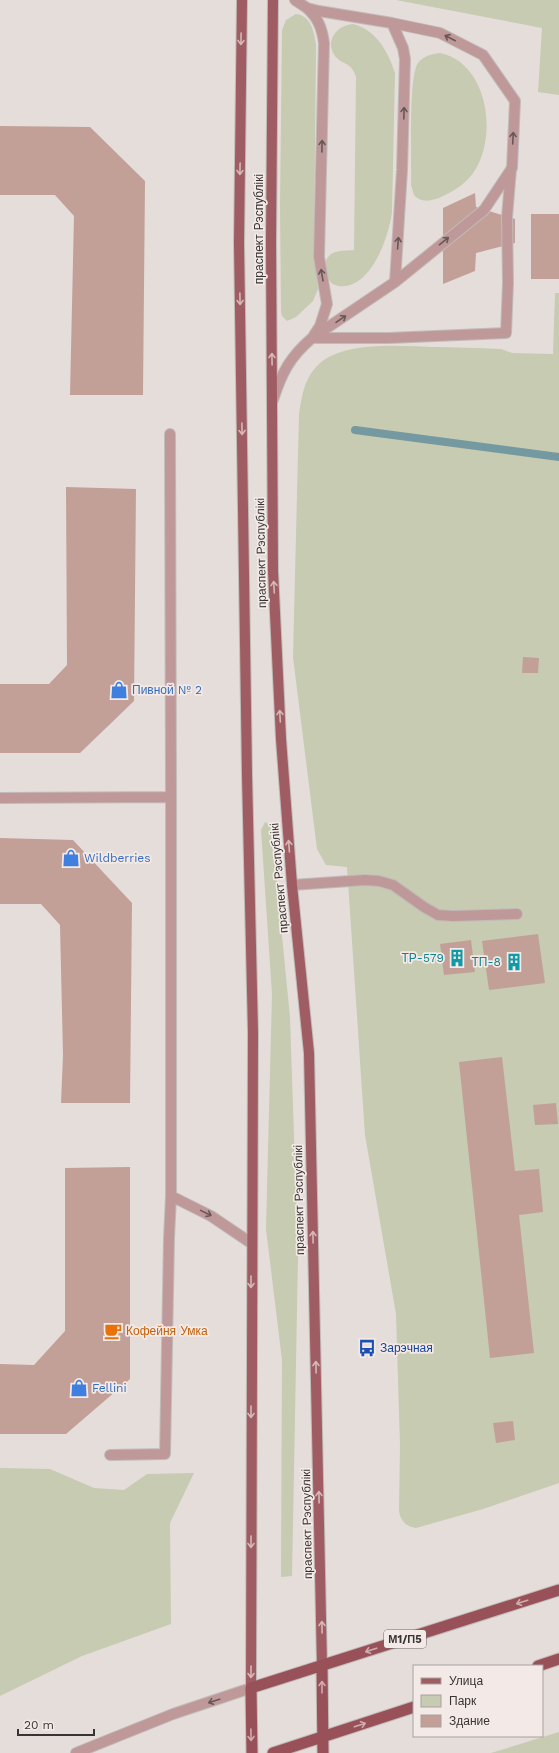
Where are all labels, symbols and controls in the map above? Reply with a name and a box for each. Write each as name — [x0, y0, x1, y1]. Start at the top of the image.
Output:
one-way arrow — [238, 32, 245, 45]
one-way arrow — [444, 34, 456, 41]
one-way arrow — [400, 107, 408, 120]
one-way arrow — [509, 132, 517, 145]
one-way arrow — [318, 140, 326, 153]
one-way arrow — [236, 162, 244, 175]
street label: праспект Рэспублікі — [252, 174, 266, 284]
one-way arrow — [439, 236, 450, 245]
one-way arrow — [394, 237, 401, 250]
one-way arrow — [317, 269, 325, 282]
one-way arrow — [236, 292, 244, 305]
one-way arrow — [335, 315, 346, 323]
one-way arrow — [268, 353, 276, 366]
one-way arrow — [238, 422, 246, 435]
street label: праспект Рэспублікі — [253, 498, 269, 608]
one-way arrow — [270, 581, 277, 594]
shop icon: Пивной № 2 — [109, 680, 129, 700]
place label: Пивной № 2 — [132, 683, 202, 697]
one-way arrow — [276, 710, 283, 723]
street label: праспект Рэспублікі — [267, 822, 291, 934]
one-way arrow — [286, 840, 293, 853]
shop icon: Wildberries — [61, 848, 81, 868]
place label: Wildberries — [84, 851, 151, 865]
building icon: ТР-579 — [447, 948, 467, 968]
place label: ТР-579 — [401, 951, 444, 965]
building icon: ТП-8 — [504, 952, 524, 972]
place label: ТП-8 — [472, 955, 501, 969]
street label: праспект Рэспублікі — [291, 1145, 307, 1255]
one-way arrow — [200, 1210, 212, 1217]
one-way arrow — [309, 1231, 317, 1244]
one-way arrow — [247, 1275, 255, 1288]
cafe icon: Кофейня Умка — [103, 1321, 123, 1341]
place label: Кофейня Умка — [126, 1324, 208, 1338]
bus stop icon: Зарэчная — [357, 1338, 377, 1358]
place label: Зарэчная — [380, 1341, 433, 1355]
one-way arrow — [312, 1361, 320, 1374]
shop icon: Fellini — [69, 1378, 89, 1398]
place label: Fellini — [92, 1381, 127, 1395]
one-way arrow — [247, 1405, 255, 1418]
street label: праспект Рэспублікі — [299, 1469, 315, 1579]
one-way arrow — [316, 1491, 323, 1504]
one-way arrow — [247, 1535, 255, 1548]
one-way arrow — [516, 1598, 528, 1606]
one-way arrow — [318, 1621, 326, 1634]
road number: М1/П5 — [384, 1630, 426, 1648]
one-way arrow — [365, 1647, 378, 1654]
one-way arrow — [247, 1665, 255, 1678]
legend — [413, 1665, 543, 1737]
text: Улица — [449, 1674, 483, 1688]
one-way arrow — [319, 1681, 326, 1694]
text: Парк — [449, 1694, 477, 1708]
one-way arrow — [208, 1697, 220, 1705]
scale bar — [18, 1711, 94, 1737]
text: Здание — [449, 1714, 490, 1728]
text: 20 m — [24, 1718, 54, 1732]
one-way arrow — [353, 1720, 365, 1728]
one-way arrow — [248, 1728, 255, 1741]

